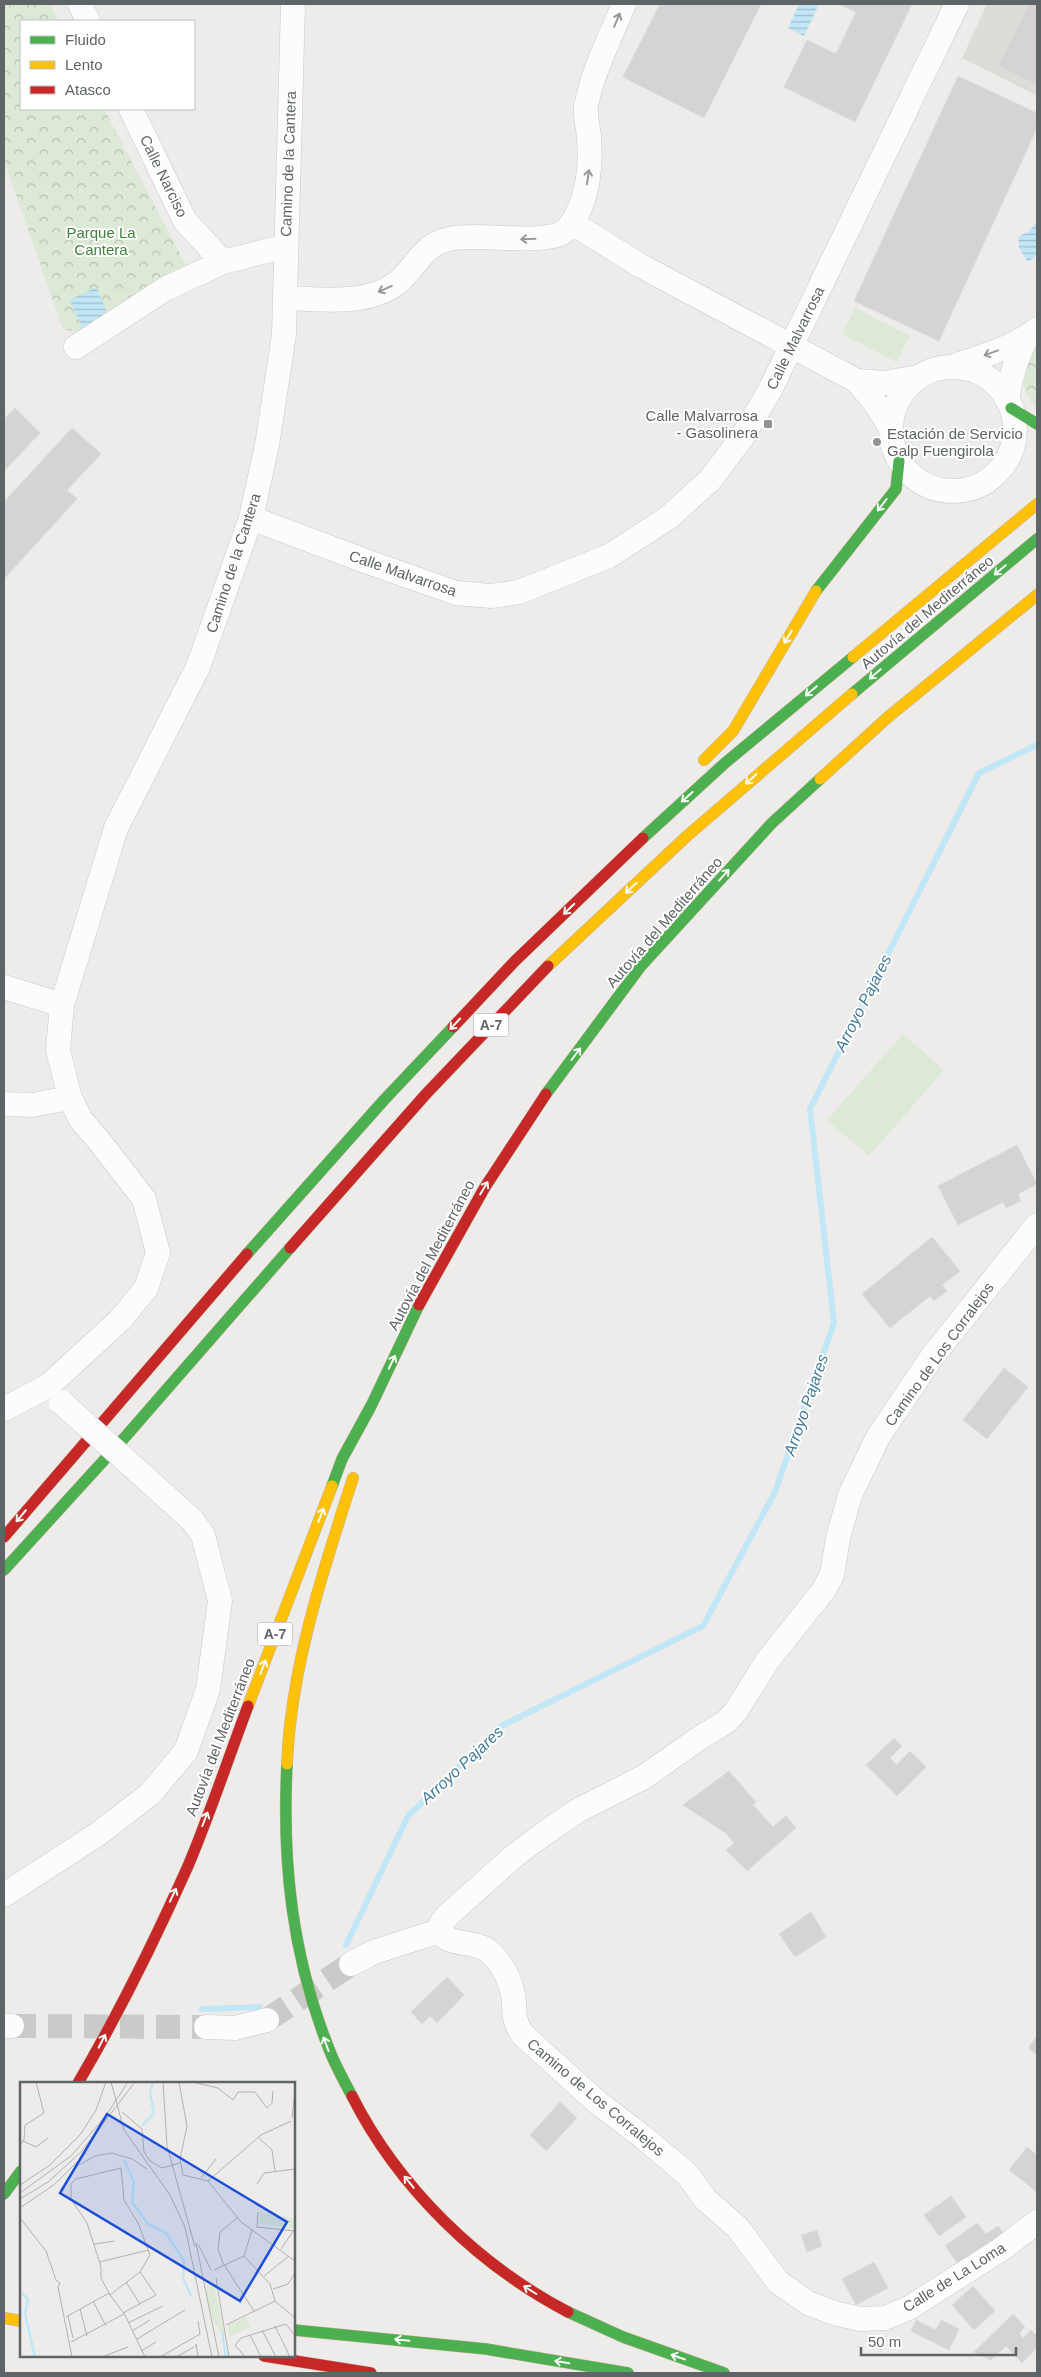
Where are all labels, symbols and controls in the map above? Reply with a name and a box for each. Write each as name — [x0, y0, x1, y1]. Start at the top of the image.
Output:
one-way arrow — [613, 13, 622, 29]
legend — [20, 20, 195, 110]
text: Fluido — [65, 31, 106, 48]
text: Lento — [65, 56, 103, 73]
text: Atasco — [65, 81, 111, 98]
street label: Camino de la Cantera — [277, 90, 299, 237]
street label: Calle Narciso — [137, 132, 191, 220]
one-way arrow — [583, 169, 593, 185]
park label: Parque La Cantera — [66, 224, 136, 258]
one-way arrow — [521, 234, 537, 244]
street label: Calle Malvarrosa — [763, 283, 828, 392]
one-way arrow — [378, 284, 393, 294]
one-way arrow — [984, 349, 999, 358]
place label: Calle Malvarrosa - Gasolinera — [645, 407, 759, 441]
marker: Calle Malvarrosa - Gasolinera — [762, 418, 774, 430]
place label: Estación de Servicio Galp Fuengirola — [887, 425, 1023, 459]
marker: Estación de Servicio Galp Fuengirola — [871, 436, 883, 448]
street label: Camino de la Cantera — [202, 490, 264, 635]
one-way arrow — [877, 498, 888, 511]
street label: Calle Malvarrosa — [347, 547, 460, 600]
street label: Autovía del Mediterráneo — [857, 552, 997, 672]
one-way arrow — [994, 564, 1007, 575]
one-way arrow — [783, 630, 793, 644]
one-way arrow — [869, 669, 882, 680]
one-way arrow — [804, 686, 817, 697]
one-way arrow — [745, 773, 758, 785]
one-way arrow — [681, 791, 694, 803]
street label: Autovía del Mediterráneo — [603, 853, 725, 991]
one-way arrow — [718, 869, 730, 882]
one-way arrow — [624, 882, 637, 894]
one-way arrow — [563, 903, 575, 915]
water label: Arroyo Pajares — [831, 952, 895, 1055]
road number: A-7 — [474, 1014, 508, 1036]
one-way arrow — [449, 1018, 461, 1031]
one-way arrow — [571, 1047, 581, 1061]
street label: Autovía del Mediterráneo — [384, 1177, 478, 1333]
one-way arrow — [480, 1182, 490, 1196]
street label: Camino de Los Corralejos — [881, 1279, 997, 1429]
water label: Arroyo Pajares — [780, 1352, 831, 1459]
one-way arrow — [388, 1355, 397, 1370]
one-way arrow — [316, 1508, 326, 1523]
one-way arrow — [16, 1509, 27, 1522]
road number: A-7 — [258, 1622, 292, 1646]
street label: Autovía del Mediterráneo — [182, 1656, 258, 1818]
one-way arrow — [259, 1660, 268, 1675]
water label: Arroyo Pajares — [417, 1723, 506, 1808]
one-way arrow — [201, 1812, 210, 1827]
one-way arrow — [169, 1888, 179, 1903]
one-way arrow — [98, 2034, 107, 2049]
street label: Camino de Los Corralejos — [524, 2035, 668, 2159]
one-way arrow — [321, 2037, 330, 2052]
inset map — [20, 2082, 295, 2357]
one-way arrow — [404, 2176, 415, 2189]
street label: Calle de La Loma — [900, 2238, 1009, 2315]
one-way arrow — [524, 2284, 538, 2294]
scale bar — [861, 2324, 1016, 2356]
text: 50 m — [868, 2333, 901, 2350]
one-way arrow — [394, 2335, 410, 2345]
one-way arrow — [670, 2352, 686, 2361]
one-way arrow — [555, 2356, 571, 2366]

